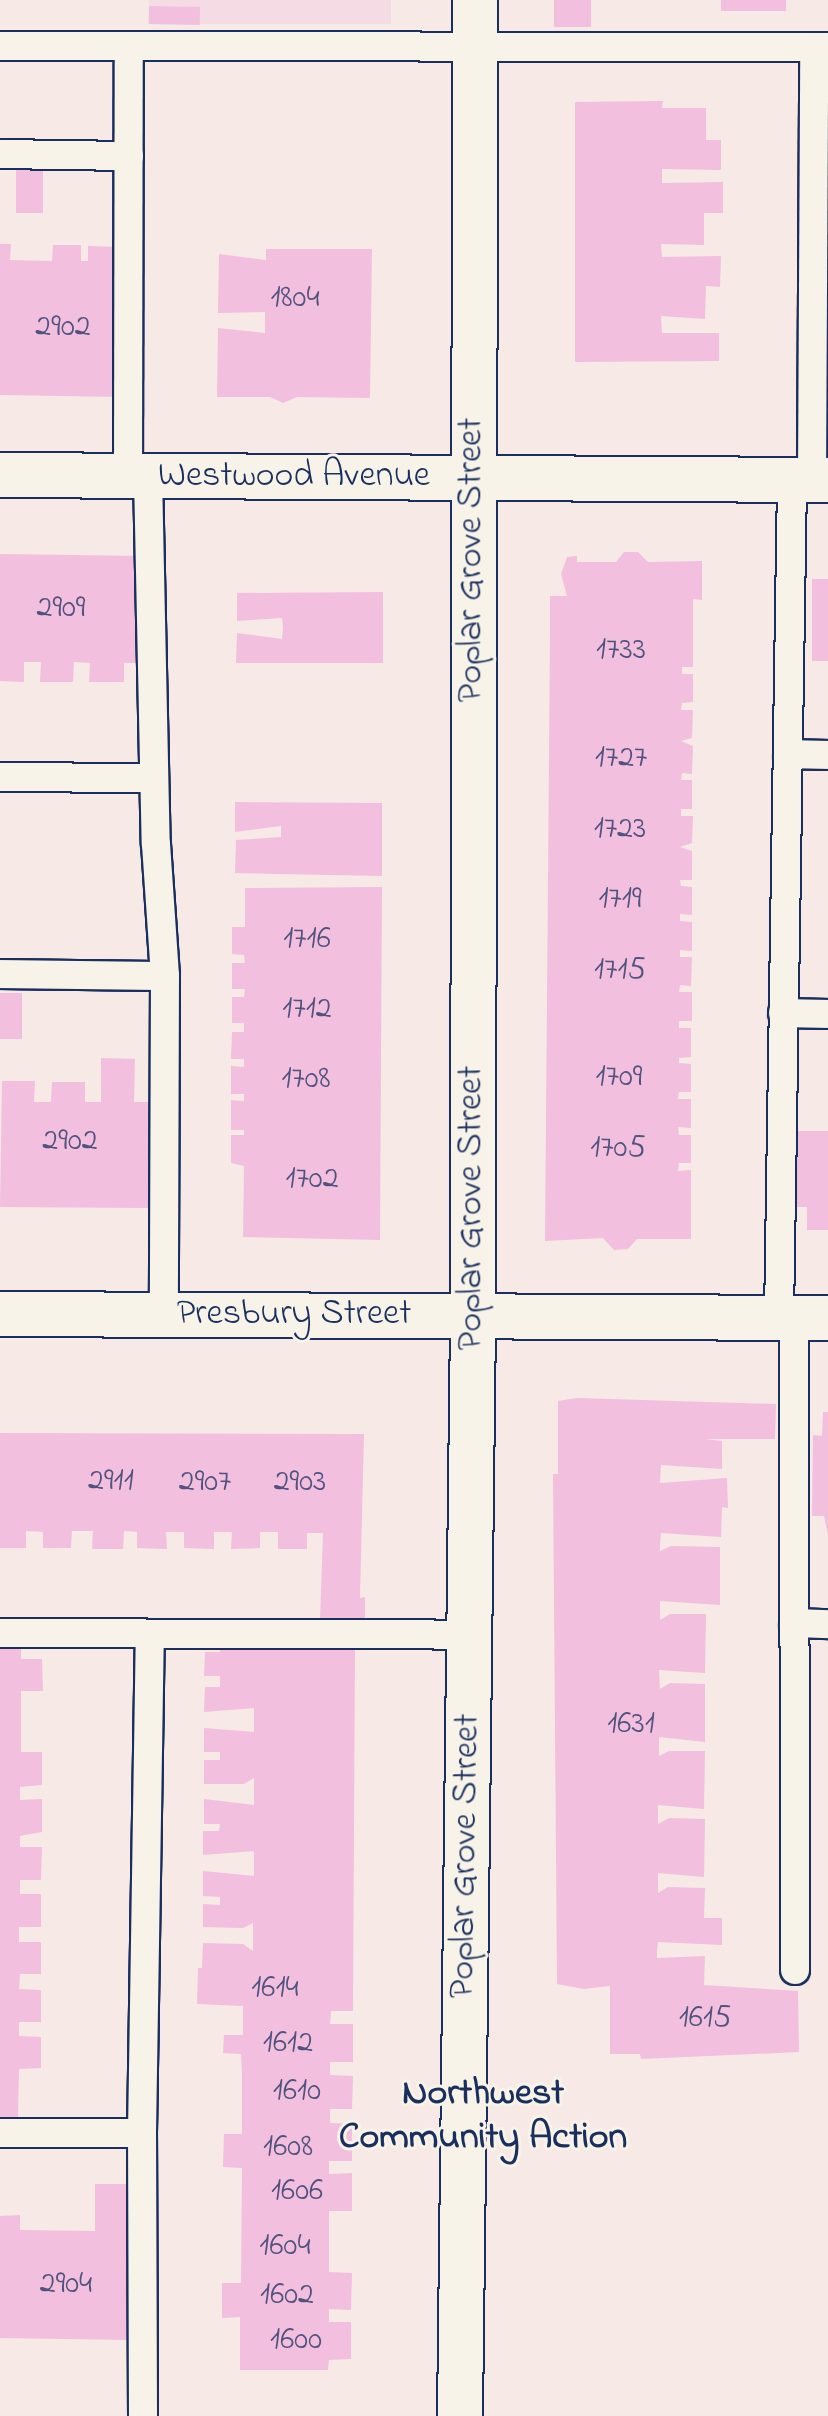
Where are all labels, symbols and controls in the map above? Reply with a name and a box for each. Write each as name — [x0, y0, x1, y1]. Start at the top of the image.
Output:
house number: 1804 — [270, 280, 320, 318]
house number: 2902 — [35, 309, 91, 347]
street label: Poplar Grove Street — [450, 418, 494, 702]
street label: Westwood Avenue — [158, 455, 430, 499]
house number: 2909 — [37, 590, 85, 628]
house number: 1733 — [596, 632, 646, 670]
house number: 1727 — [595, 740, 647, 778]
house number: 1723 — [594, 811, 646, 849]
house number: 1719 — [598, 881, 642, 919]
house number: 1716 — [283, 921, 331, 959]
house number: 1715 — [594, 952, 646, 990]
house number: 1712 — [282, 991, 332, 1029]
house number: 1709 — [596, 1059, 642, 1097]
house number: 1708 — [281, 1061, 331, 1099]
street label: Poplar Grove Street — [450, 1066, 494, 1350]
house number: 2902 — [42, 1123, 98, 1161]
house number: 1705 — [590, 1130, 646, 1168]
house number: 1702 — [285, 1161, 339, 1199]
street label: Presbury Street — [177, 1293, 411, 1337]
house number: 2911 — [88, 1463, 134, 1501]
house number: 2907 — [179, 1464, 231, 1502]
house number: 2903 — [274, 1464, 326, 1502]
house number: 1631 — [607, 1706, 655, 1744]
street label: Poplar Grove Street — [442, 1713, 490, 1999]
house number: 1614 — [251, 1970, 299, 2008]
house number: 1615 — [679, 2000, 731, 2038]
house number: 1612 — [263, 2025, 313, 2063]
district label: Northwest Community Action — [339, 2072, 627, 2162]
house number: 1610 — [273, 2073, 321, 2111]
house number: 1608 — [263, 2129, 313, 2167]
house number: 1606 — [271, 2173, 323, 2211]
house number: 1604 — [259, 2228, 311, 2266]
house number: 2904 — [40, 2266, 92, 2304]
house number: 1602 — [260, 2277, 314, 2315]
house number: 1600 — [270, 2322, 322, 2360]

